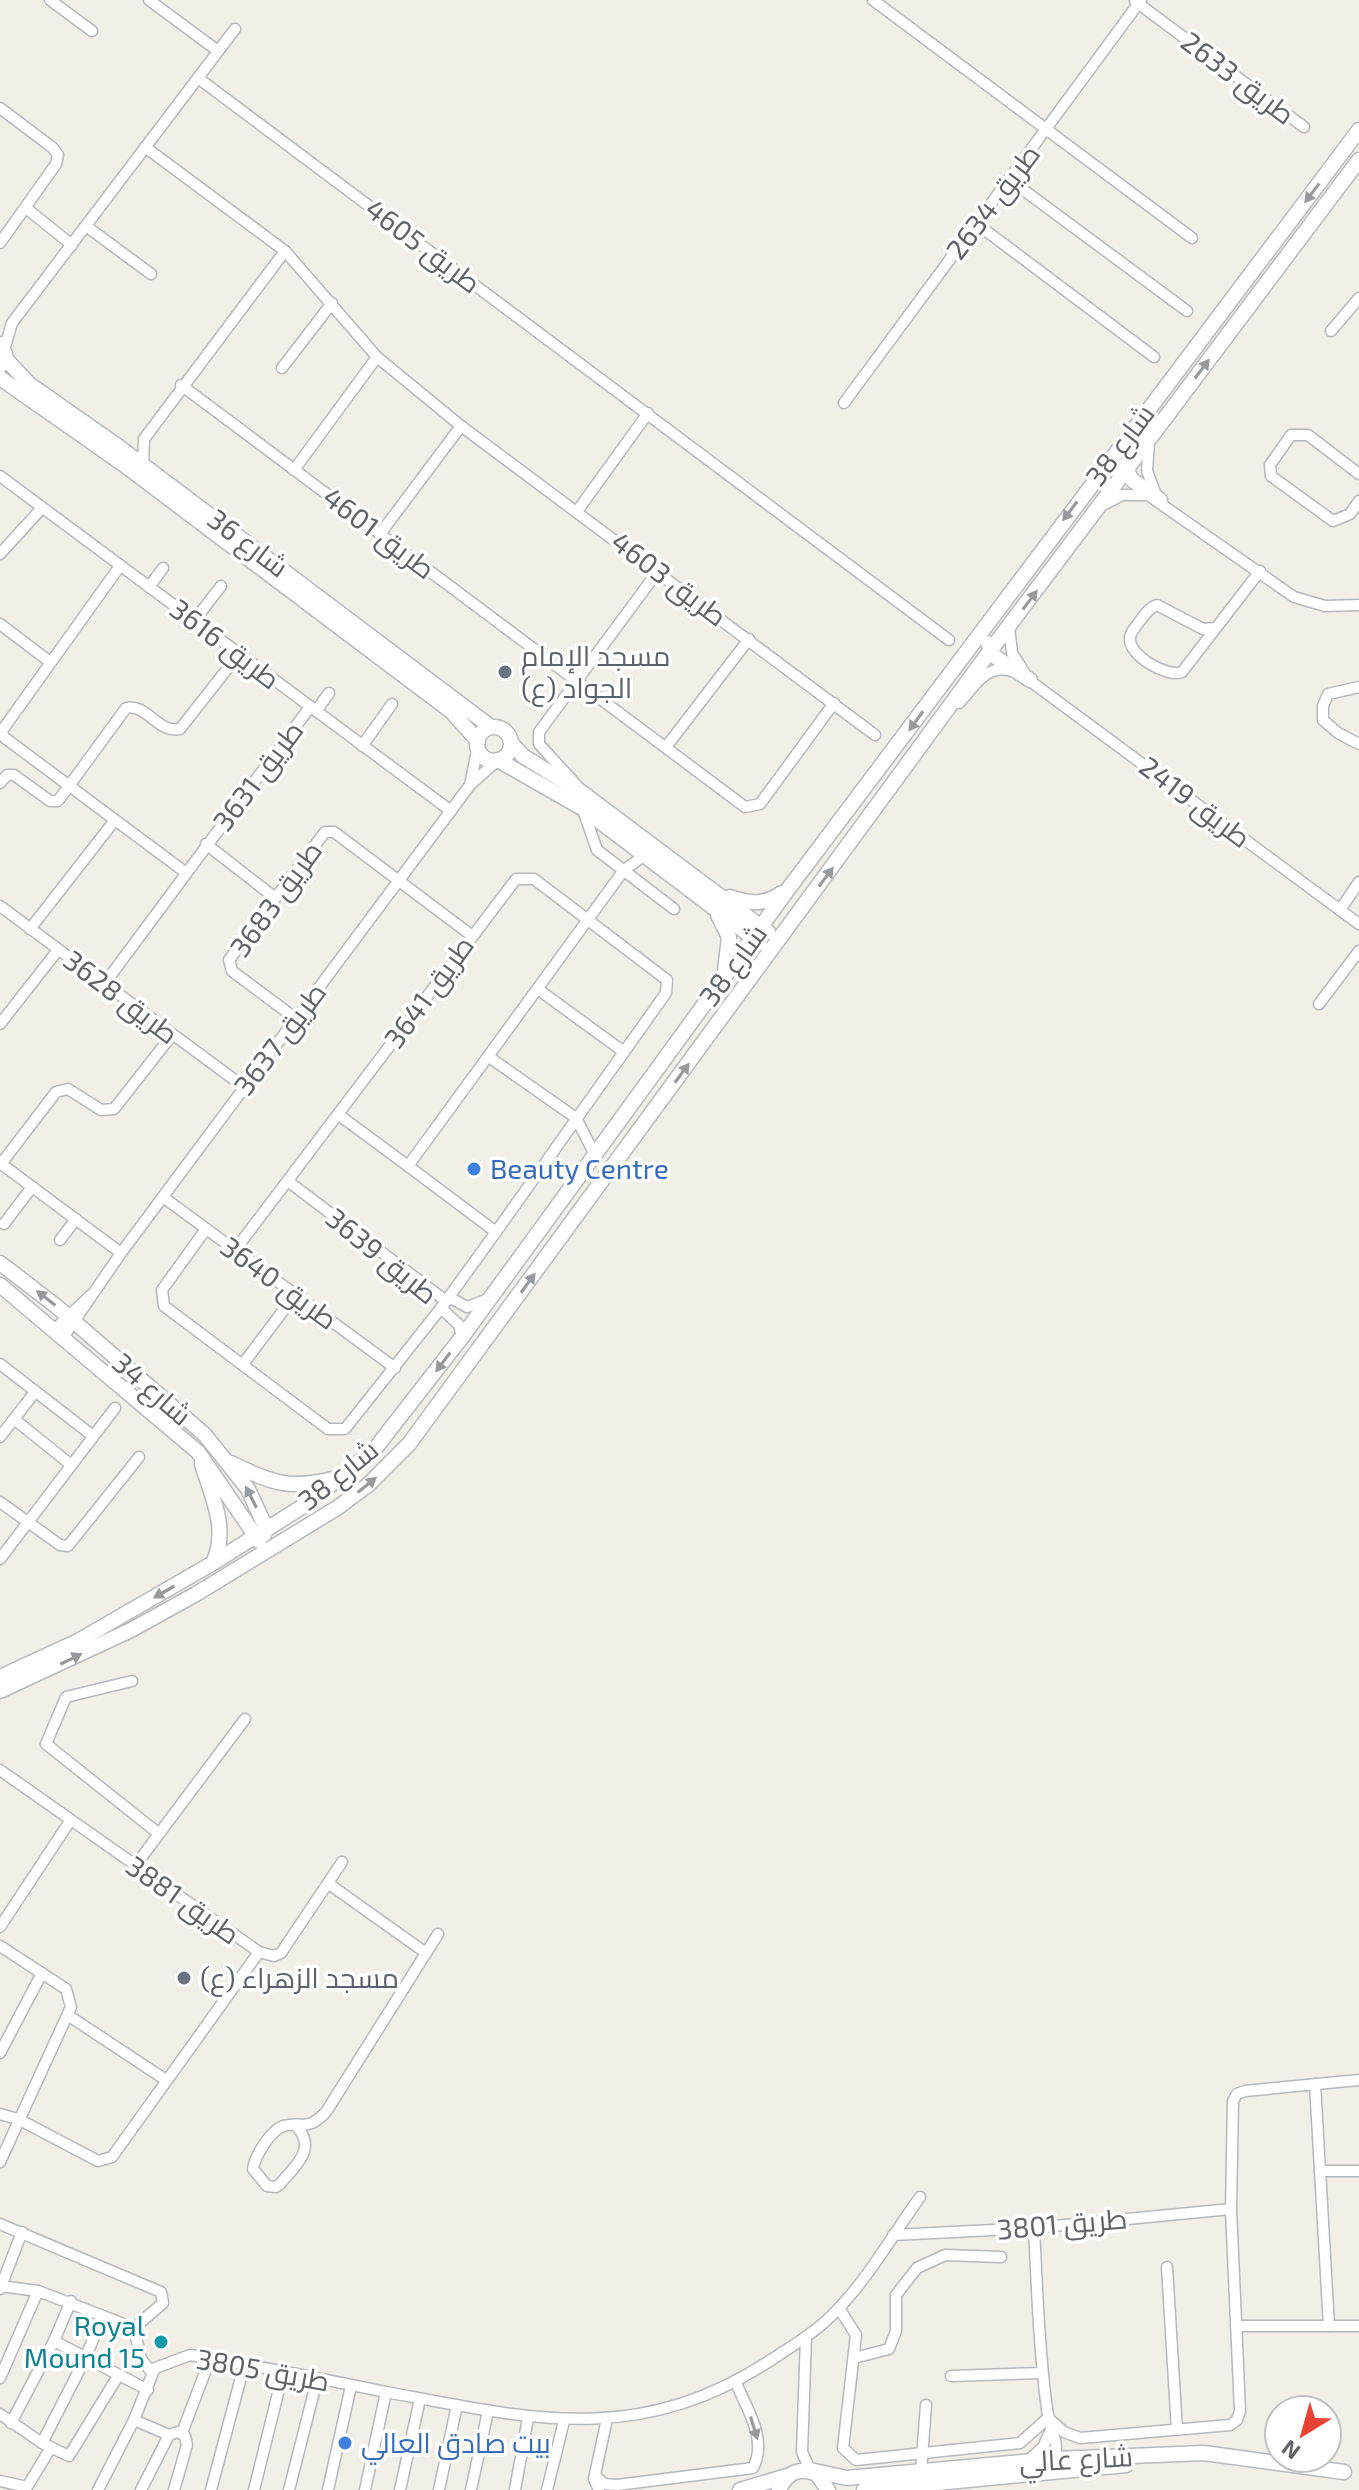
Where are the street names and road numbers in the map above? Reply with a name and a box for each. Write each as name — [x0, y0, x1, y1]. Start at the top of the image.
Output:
street label: طريق 2633 — [1175, 24, 1302, 132]
street label: طريق 2634 — [938, 137, 1047, 266]
street label: طريق 4605 — [359, 191, 488, 300]
street label: شارع 38 — [1078, 397, 1163, 494]
street label: طريق 4601 — [316, 479, 442, 586]
street label: شارع 36 — [200, 501, 296, 586]
street label: طريق 4603 — [604, 524, 734, 633]
street label: طريق 3616 — [163, 591, 287, 696]
street label: طريق 3631 — [205, 714, 310, 838]
street label: طريق 2419 — [1133, 748, 1258, 855]
street label: طريق 3683 — [222, 834, 329, 963]
street label: شارع 38 — [691, 917, 776, 1014]
street label: طريق 3641 — [376, 929, 481, 1055]
street label: طريق 3628 — [57, 942, 186, 1051]
street label: طريق 3637 — [226, 976, 333, 1102]
street label: طريق 3639 — [319, 1200, 445, 1311]
street label: طريق 3640 — [214, 1228, 345, 1337]
street label: شارع 34 — [104, 1345, 199, 1434]
street label: شارع 38 — [291, 1432, 386, 1519]
street label: طريق 3881 — [120, 1848, 247, 1951]
street label: طريق 3801 — [995, 2200, 1129, 2247]
street label: طريق 3805 — [194, 2341, 332, 2398]
street label: شارع عالي — [1018, 2438, 1134, 2484]

